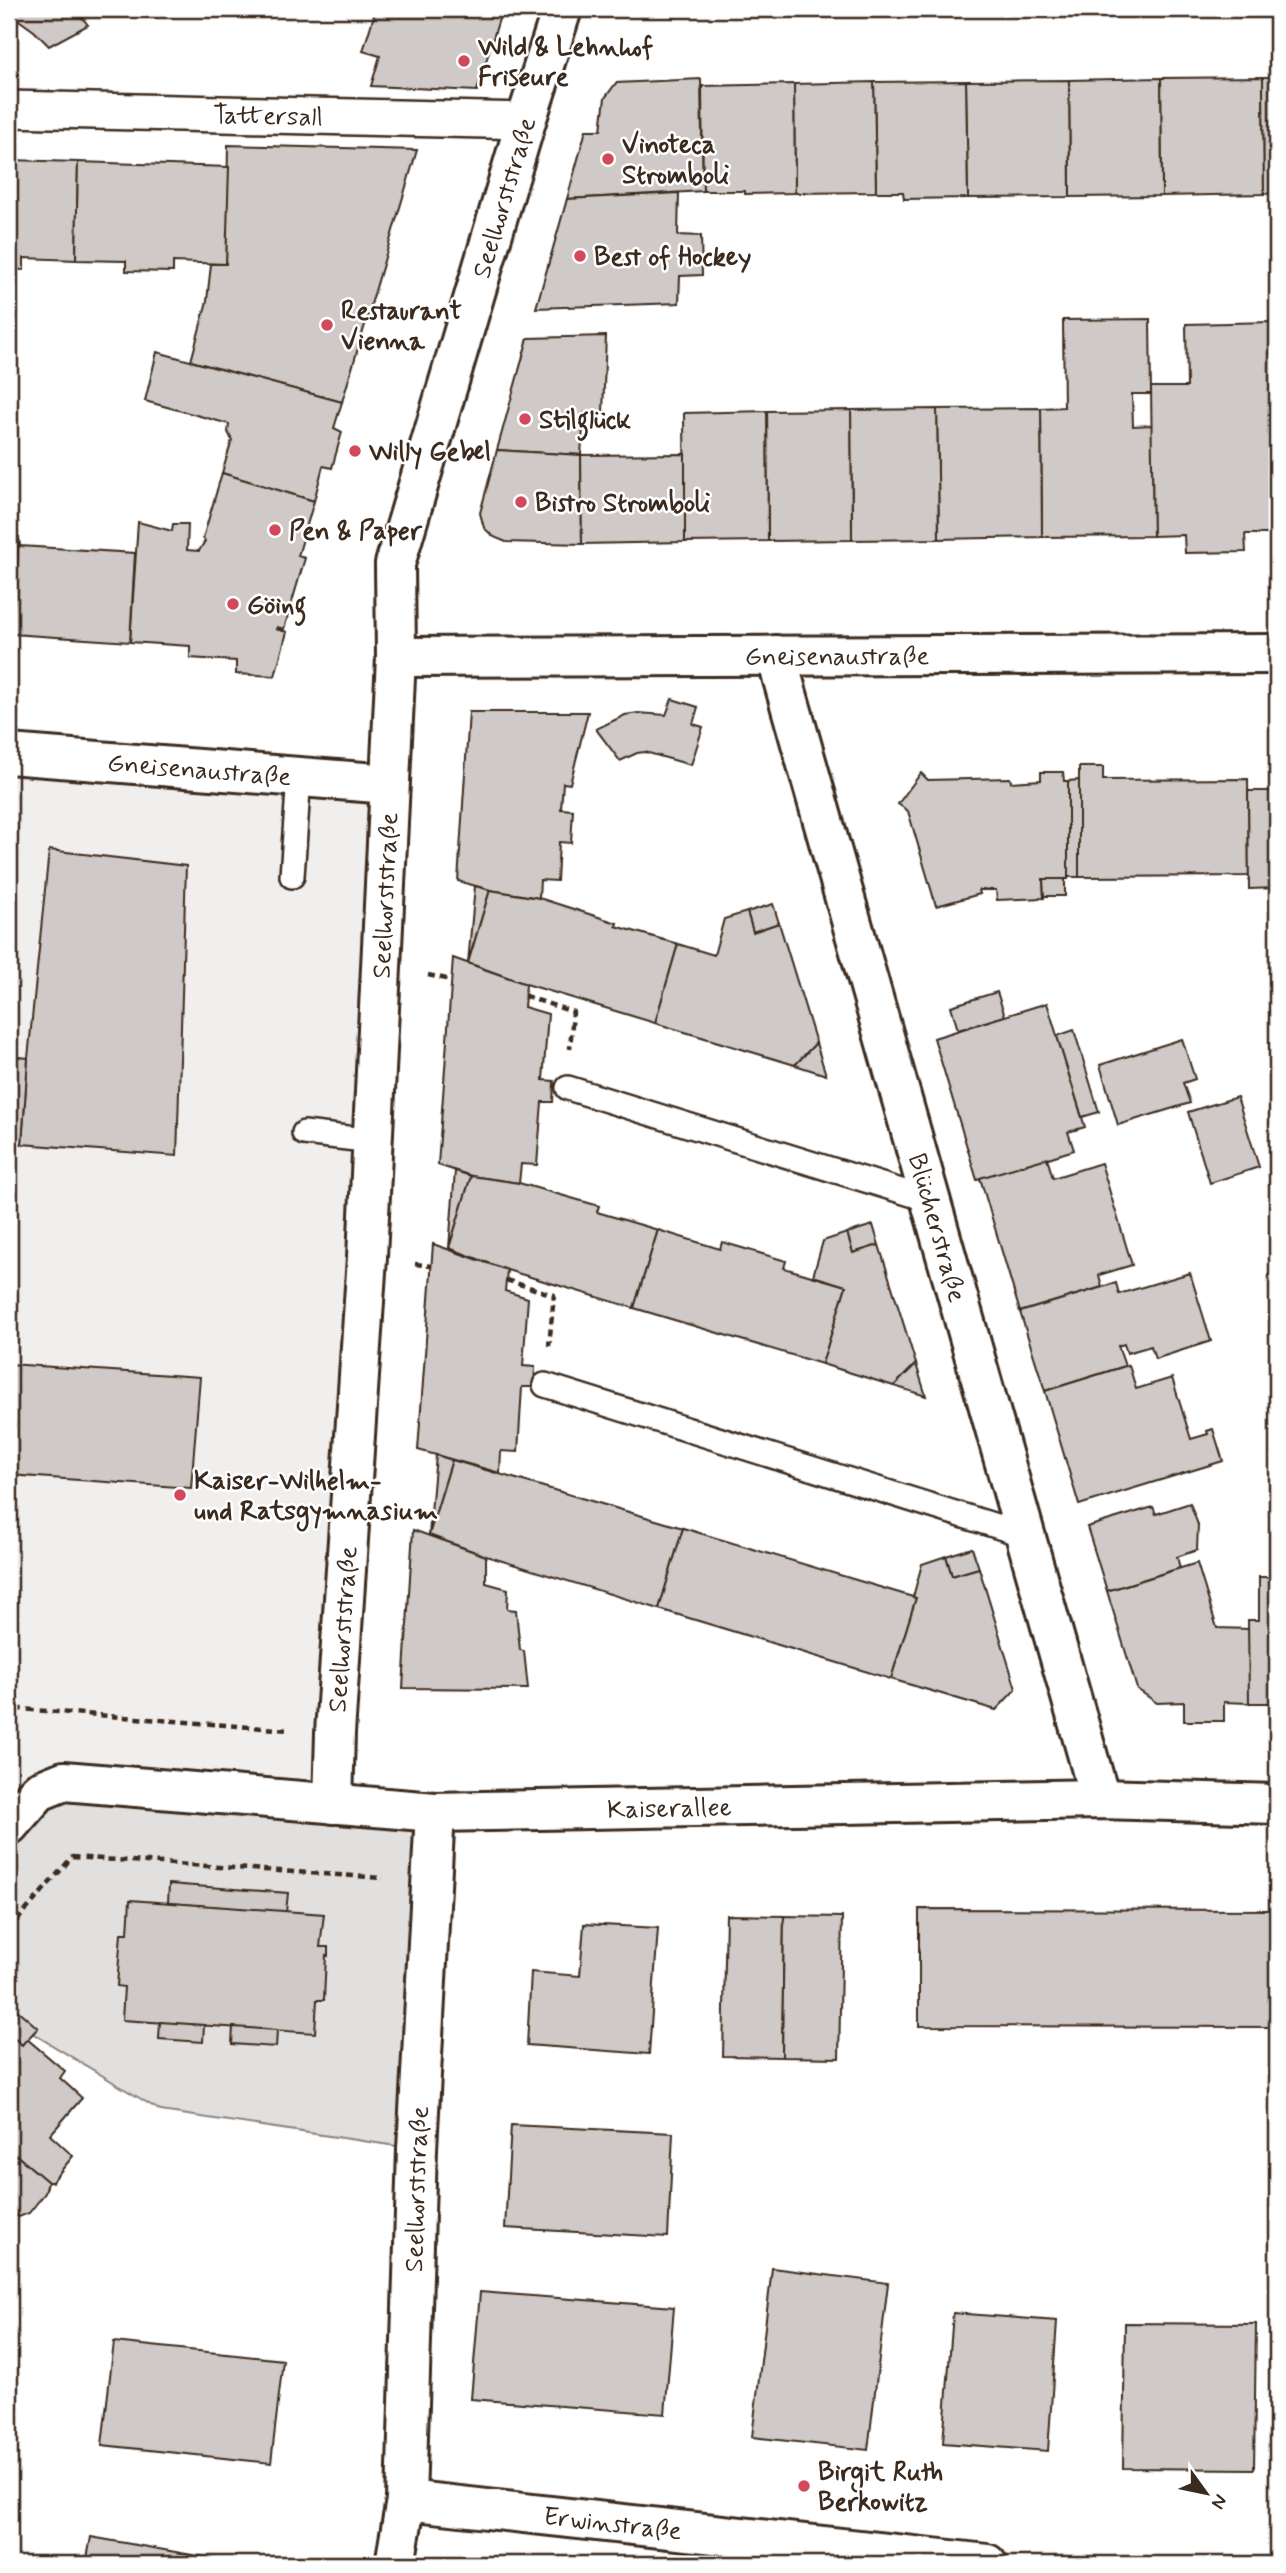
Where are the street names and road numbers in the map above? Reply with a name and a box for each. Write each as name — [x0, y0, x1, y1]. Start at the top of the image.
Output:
street label: Tattersall — [212, 99, 323, 135]
street label: Seelhorststraße — [465, 113, 545, 283]
street label: Gneisenaustraße — [745, 640, 929, 675]
street label: Gneisenaustraße — [106, 747, 293, 795]
street label: Seelhorststraße — [365, 811, 407, 980]
street label: Blücherstraße — [899, 1150, 973, 1307]
street label: Seelhorststraße — [321, 1545, 367, 1714]
street label: Kaiserallee — [607, 1791, 732, 1828]
street label: Seelhorststraße — [398, 2105, 438, 2273]
street label: Erwinstraße — [542, 2500, 684, 2549]

